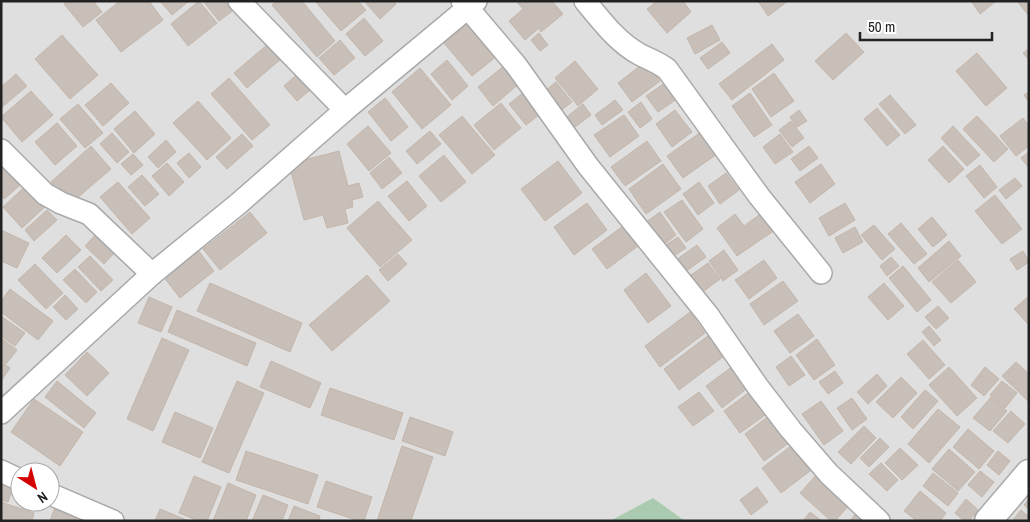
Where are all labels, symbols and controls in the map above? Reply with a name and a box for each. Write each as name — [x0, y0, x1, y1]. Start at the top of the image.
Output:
scale bar — [860, 10, 992, 42]
text: 50 m — [868, 16, 895, 37]
north arrow — [10, 462, 60, 512]
text: N — [34, 488, 51, 507]

